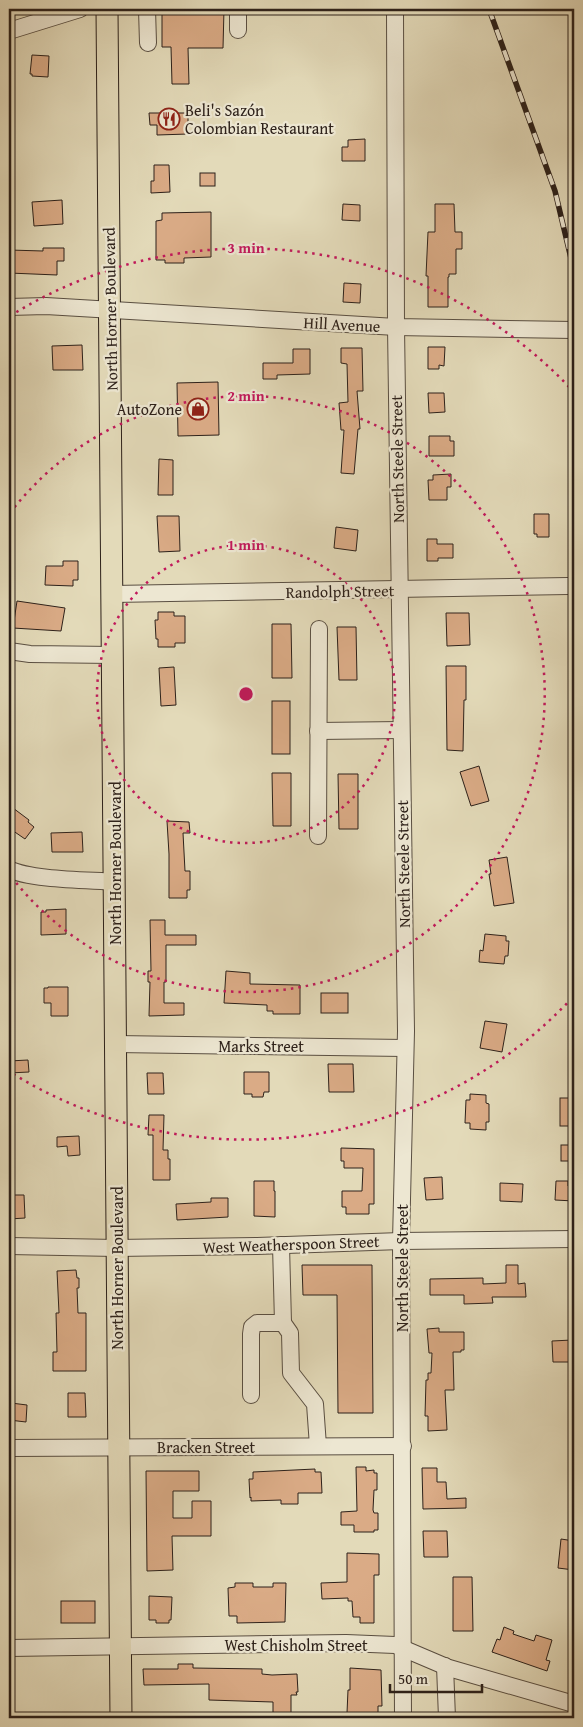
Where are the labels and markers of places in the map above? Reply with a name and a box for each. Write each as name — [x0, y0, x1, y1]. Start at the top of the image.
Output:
place label: Beli's Sazón Colombian Restaurant — [185, 98, 334, 140]
restaurant icon: Beli's Sazón Colombian Restaurant — [157, 107, 181, 131]
place label: AutoZone — [117, 397, 182, 421]
shop icon: AutoZone — [186, 397, 210, 421]
centre of rings — [237, 685, 255, 703]

